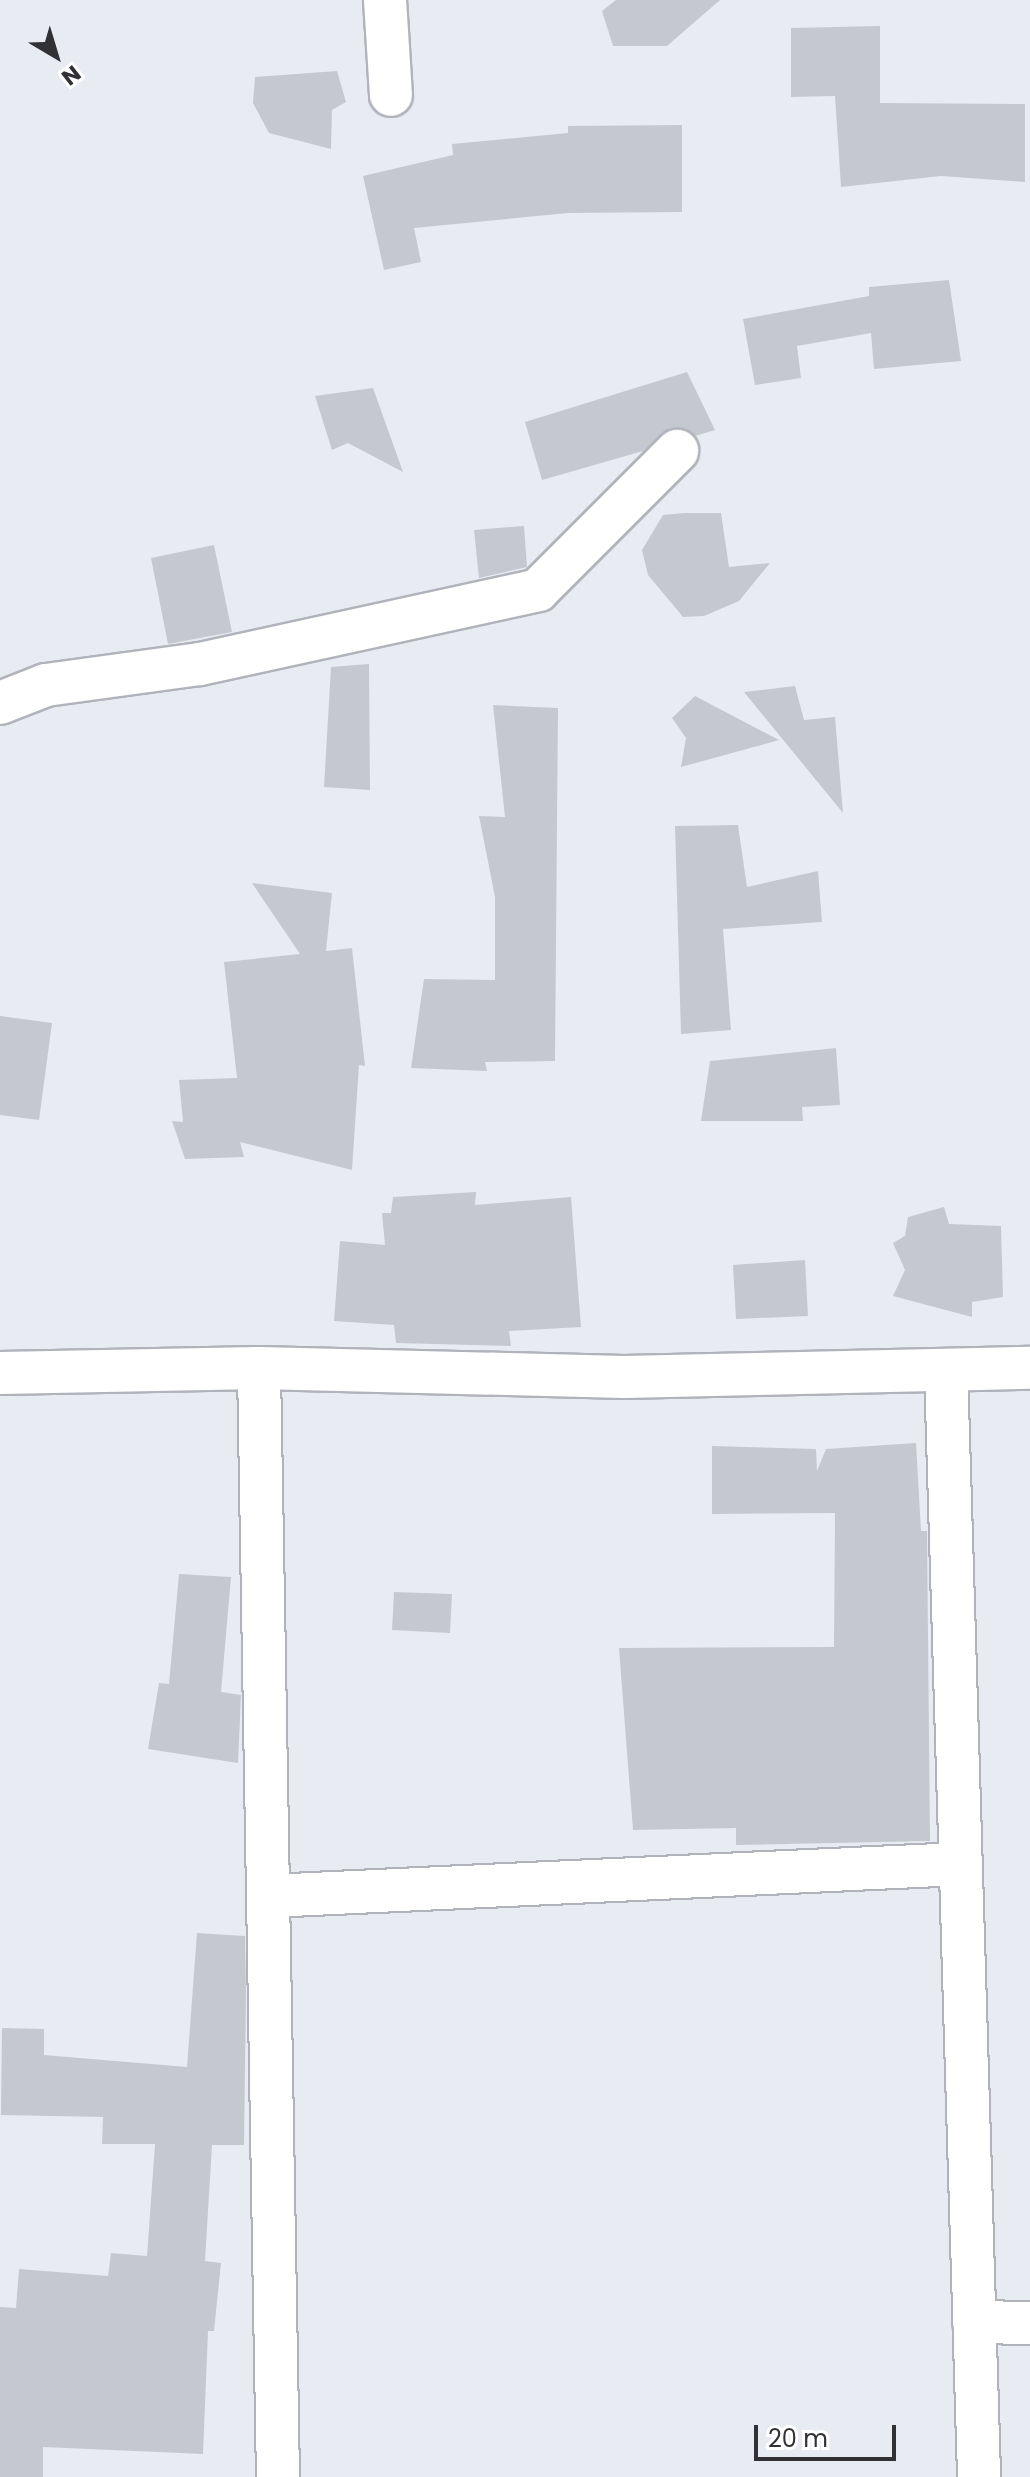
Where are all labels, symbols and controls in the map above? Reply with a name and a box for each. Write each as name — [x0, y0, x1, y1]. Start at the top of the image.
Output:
north arrow — [16, 16, 96, 96]
text: N — [55, 58, 87, 93]
scale bar — [758, 2409, 900, 2459]
text: 20 m — [768, 2422, 828, 2455]

